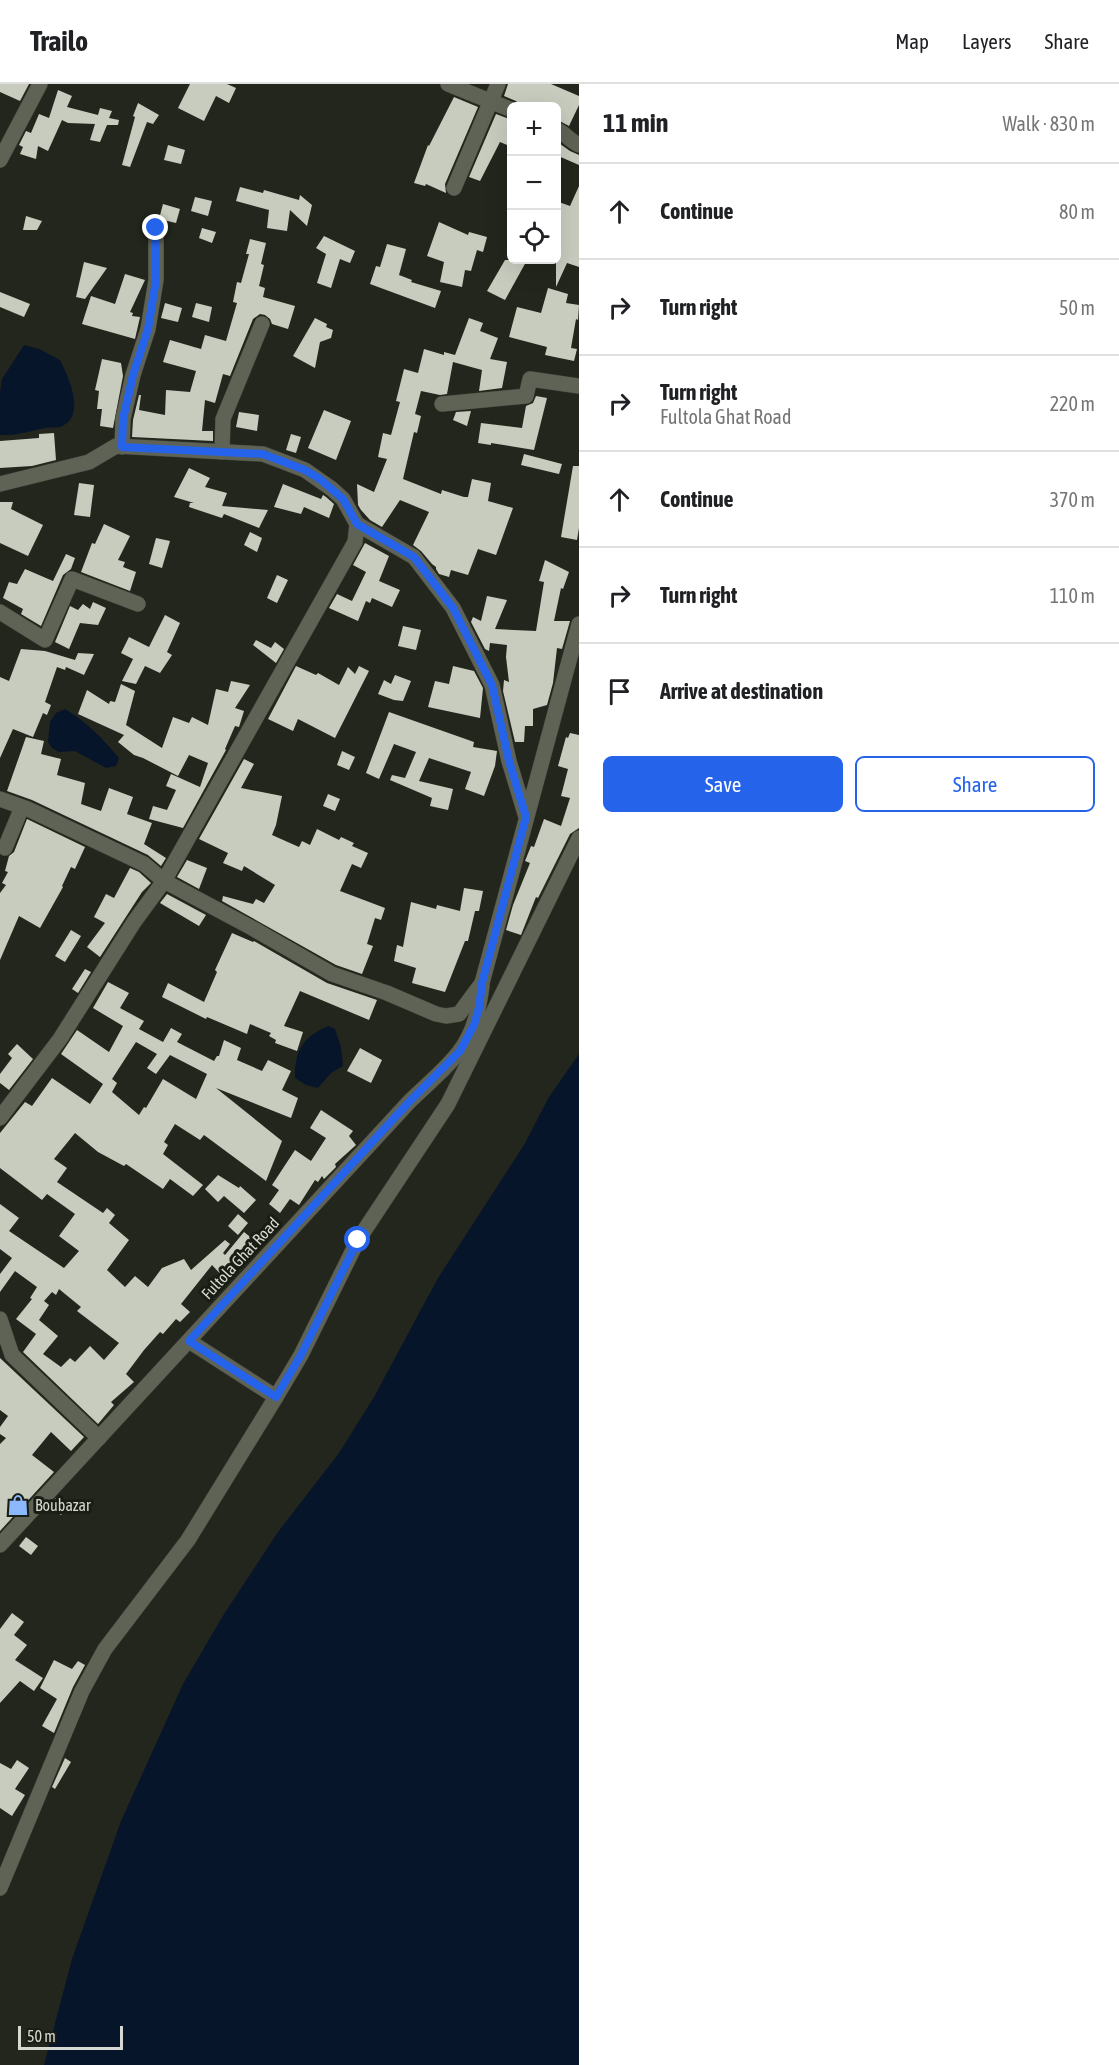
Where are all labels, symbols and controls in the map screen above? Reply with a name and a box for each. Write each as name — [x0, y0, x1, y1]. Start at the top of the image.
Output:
text: Trailo — [30, 25, 88, 57]
text: Map — [895, 29, 929, 53]
text: Layers — [962, 29, 1012, 53]
text: Share — [1045, 29, 1089, 53]
map controls — [507, 102, 561, 264]
button: + — [507, 102, 561, 156]
text: 11 min — [603, 108, 668, 138]
text: Walk · 830 m — [1003, 112, 1095, 135]
button: − — [507, 156, 561, 210]
icon: ahead — [603, 195, 636, 228]
text: Continue — [660, 198, 734, 224]
text: 80 m — [1059, 200, 1095, 223]
button: locate — [507, 210, 561, 264]
route end — [142, 214, 168, 240]
icon: right — [603, 291, 636, 324]
text: Turn right — [660, 294, 737, 320]
text: 50 m — [1059, 296, 1095, 319]
text: Turn right — [660, 379, 737, 405]
icon: right — [603, 387, 636, 420]
text: 220 m — [1050, 392, 1095, 415]
text: Fultola Ghat Road — [660, 405, 791, 428]
icon: ahead — [603, 483, 636, 516]
text: Continue — [660, 486, 734, 512]
text: 370 m — [1050, 488, 1095, 511]
icon: right — [603, 579, 636, 612]
text: Turn right — [660, 582, 737, 608]
text: 110 m — [1050, 584, 1095, 607]
icon: arrive — [603, 675, 636, 708]
text: Arrive at destination — [660, 678, 823, 704]
button: Save — [603, 756, 843, 812]
button: Share — [855, 756, 1095, 812]
street label: Fultola Ghat Road — [198, 1213, 282, 1303]
route start — [344, 1226, 370, 1252]
shop icon: Boubazar — [6, 1493, 30, 1517]
place label: Boubazar — [35, 1496, 91, 1514]
scale bar — [18, 2023, 123, 2050]
text: 50 m — [27, 2027, 56, 2045]

